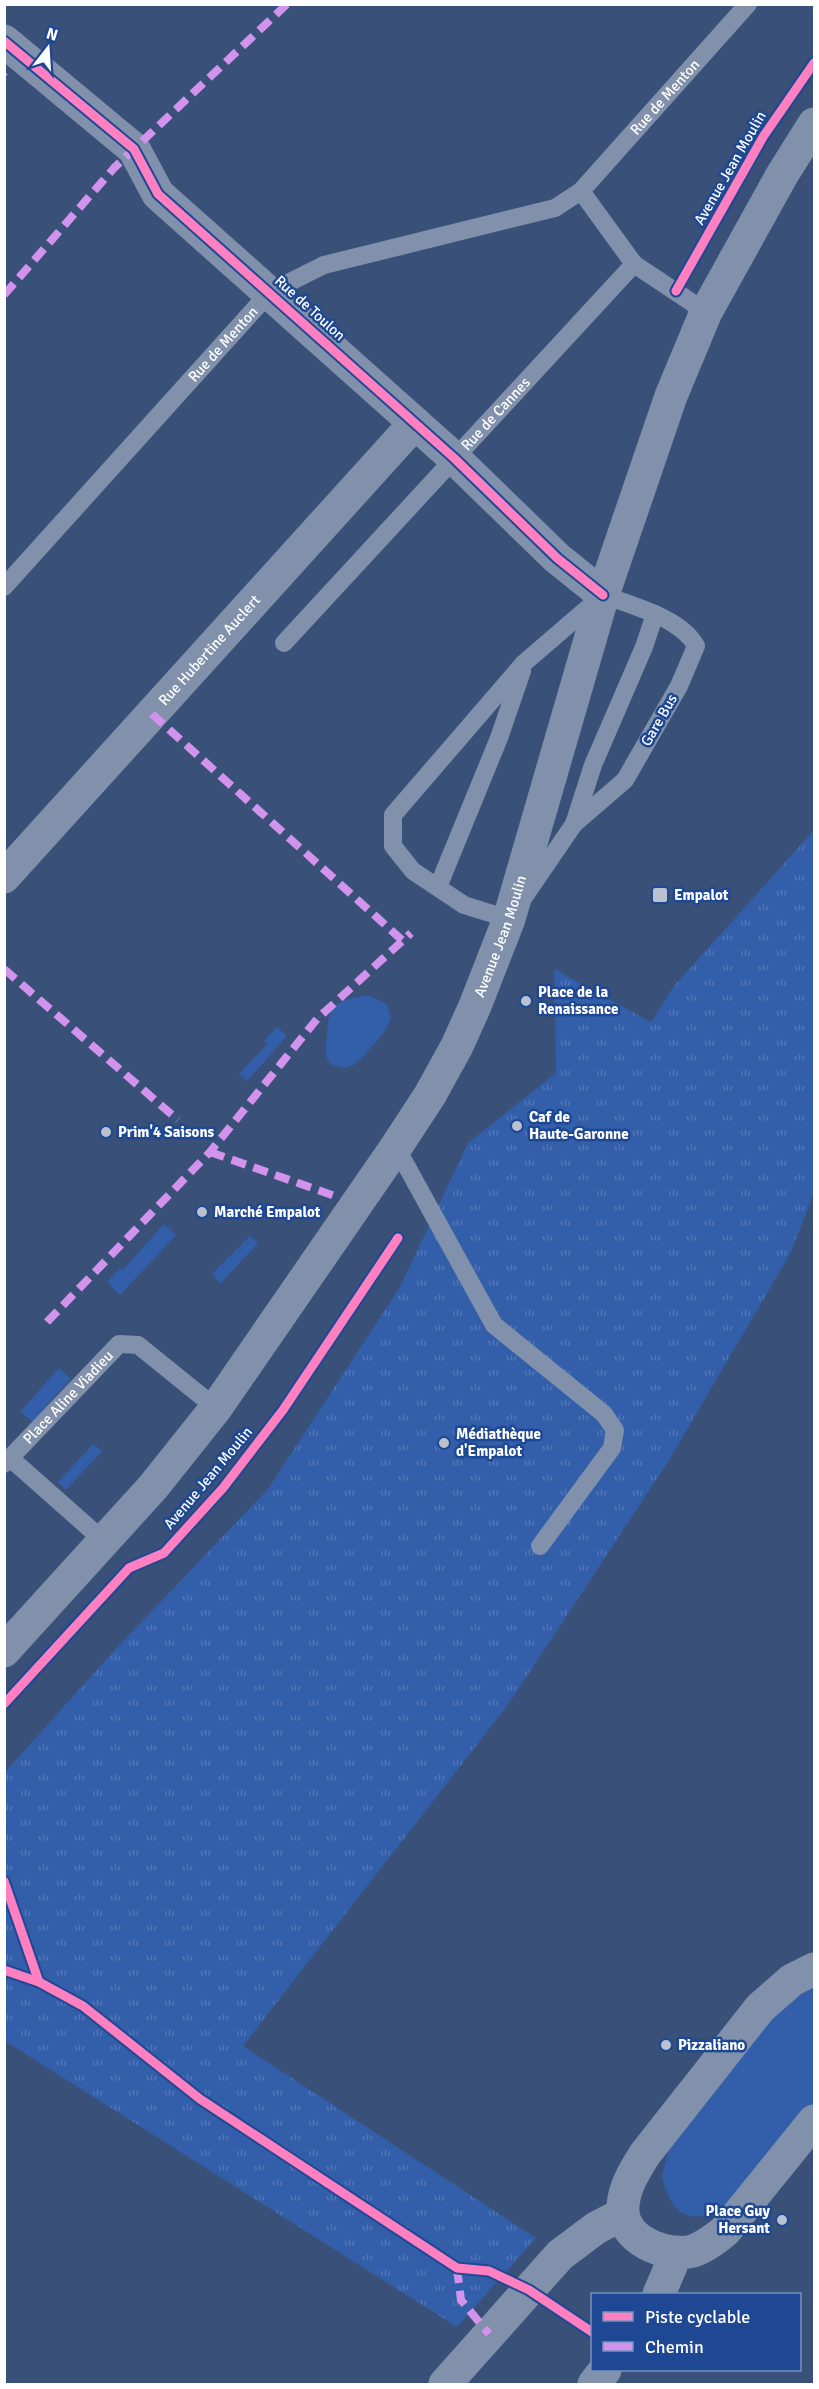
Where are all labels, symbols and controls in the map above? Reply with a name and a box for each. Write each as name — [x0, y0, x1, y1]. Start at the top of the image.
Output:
north arrow — [18, 18, 78, 78]
text: N — [44, 23, 60, 46]
street label: Rue de Menton — [626, 55, 703, 139]
street label: Avenue Jean Moulin — [690, 108, 770, 228]
street label: Rue de Toulon — [271, 272, 349, 344]
street label: Rue de Menton — [184, 303, 262, 386]
street label: Rue de Cannes — [457, 373, 534, 454]
street label: Rue Hubertine Auclert — [155, 591, 264, 709]
street label: Gare Bus — [637, 690, 681, 749]
street label: Avenue Jean Moulin — [470, 873, 530, 1000]
marker: Empalot — [651, 886, 669, 904]
place label: Empalot — [674, 886, 729, 904]
place label: Place de la Renaissance — [538, 983, 619, 1018]
marker: Place de la Renaissance — [519, 994, 533, 1008]
place label: Caf de Haute-Garonne — [529, 1108, 629, 1143]
marker: Caf de Haute-Garonne — [510, 1119, 524, 1133]
place label: Prim'4 Saisons — [118, 1123, 215, 1141]
marker: Prim'4 Saisons — [99, 1125, 113, 1139]
place label: Marché Empalot — [214, 1203, 321, 1221]
marker: Marché Empalot — [195, 1205, 209, 1219]
street label: Place Aline Viadieu — [19, 1347, 117, 1448]
street label: Avenue Jean Moulin — [160, 1423, 256, 1533]
place label: Médiathèque d'Empalot — [456, 1425, 541, 1460]
marker: Médiathèque d'Empalot — [437, 1436, 451, 1450]
place label: Pizzaliano — [678, 2036, 745, 2054]
marker: Pizzaliano — [659, 2038, 673, 2052]
place label: Place Guy Hersant — [706, 2202, 771, 2237]
marker: Place Guy Hersant — [775, 2213, 789, 2227]
legend — [591, 2293, 801, 2371]
text: Piste cyclable — [645, 2306, 750, 2328]
text: Chemin — [645, 2336, 704, 2358]

